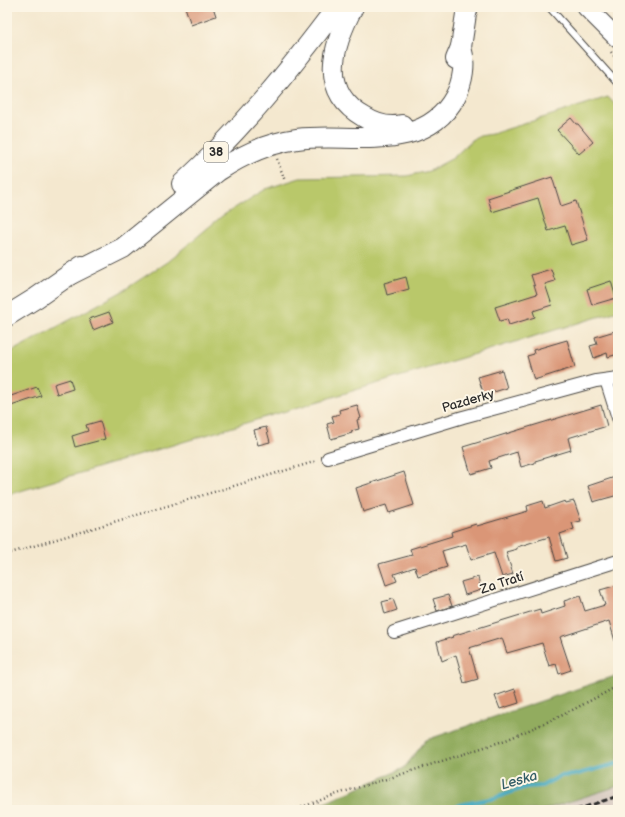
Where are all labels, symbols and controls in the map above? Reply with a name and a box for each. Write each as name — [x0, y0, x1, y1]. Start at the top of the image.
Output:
road number: 38 — [204, 142, 228, 162]
street label: Pazderky — [440, 386, 496, 416]
street label: Za Tratí — [477, 568, 526, 598]
water label: Leska — [499, 767, 539, 793]

